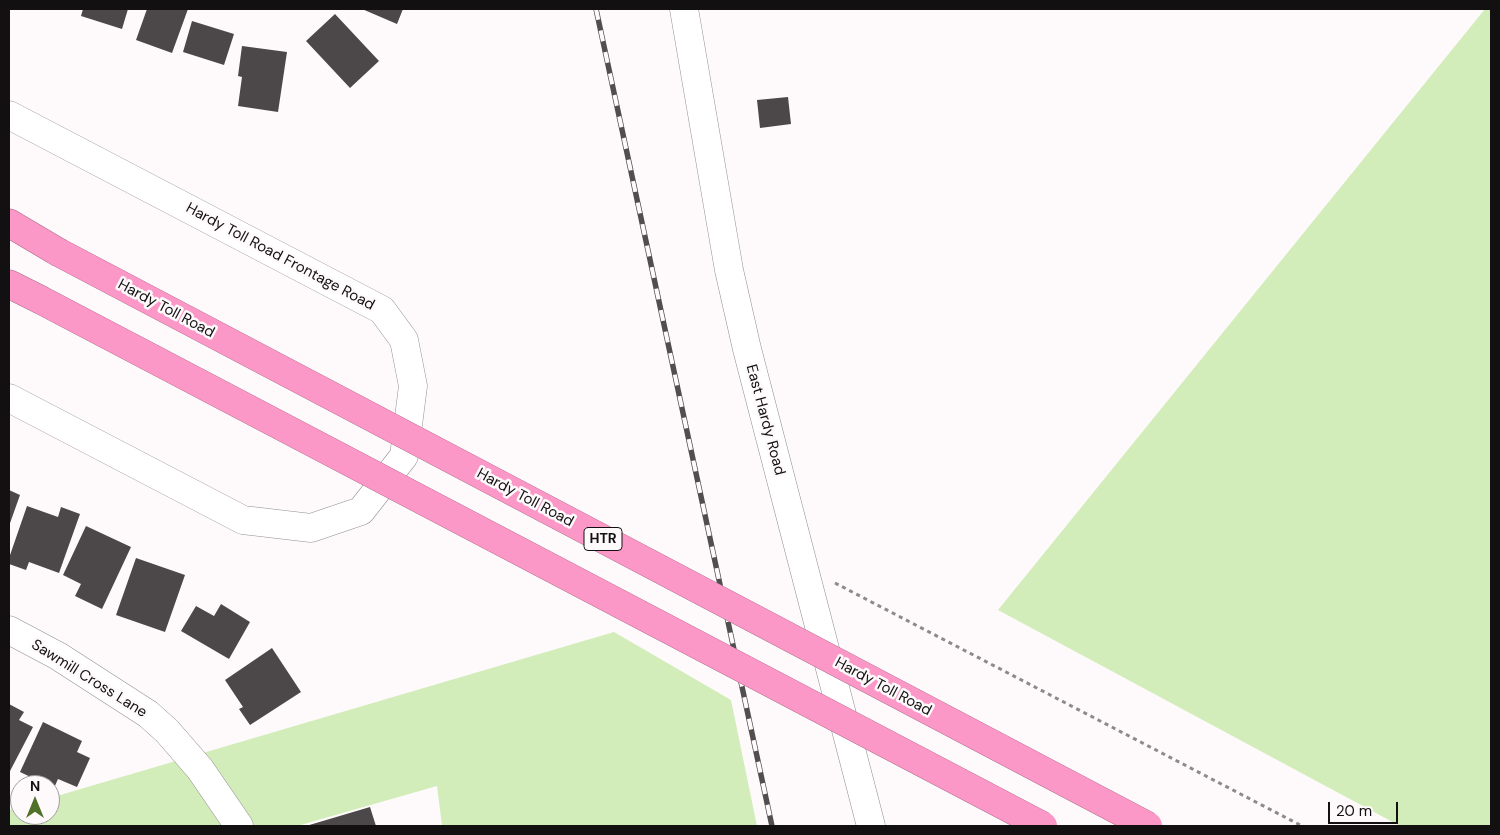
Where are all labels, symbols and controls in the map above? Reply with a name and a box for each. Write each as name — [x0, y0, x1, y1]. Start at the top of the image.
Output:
street label: Hardy Toll Road Frontage Road — [183, 199, 377, 315]
street label: Hardy Toll Road — [115, 276, 217, 342]
street label: East Hardy Road — [742, 363, 788, 477]
street label: Hardy Toll Road — [474, 465, 576, 531]
road number: HTR — [584, 528, 622, 550]
street label: Sawmill Cross Lane — [28, 636, 150, 722]
street label: Hardy Toll Road — [832, 654, 934, 720]
north arrow — [10, 775, 60, 825]
text: N — [30, 777, 40, 795]
scale bar — [1330, 792, 1400, 824]
text: 20 m — [1336, 801, 1372, 821]

